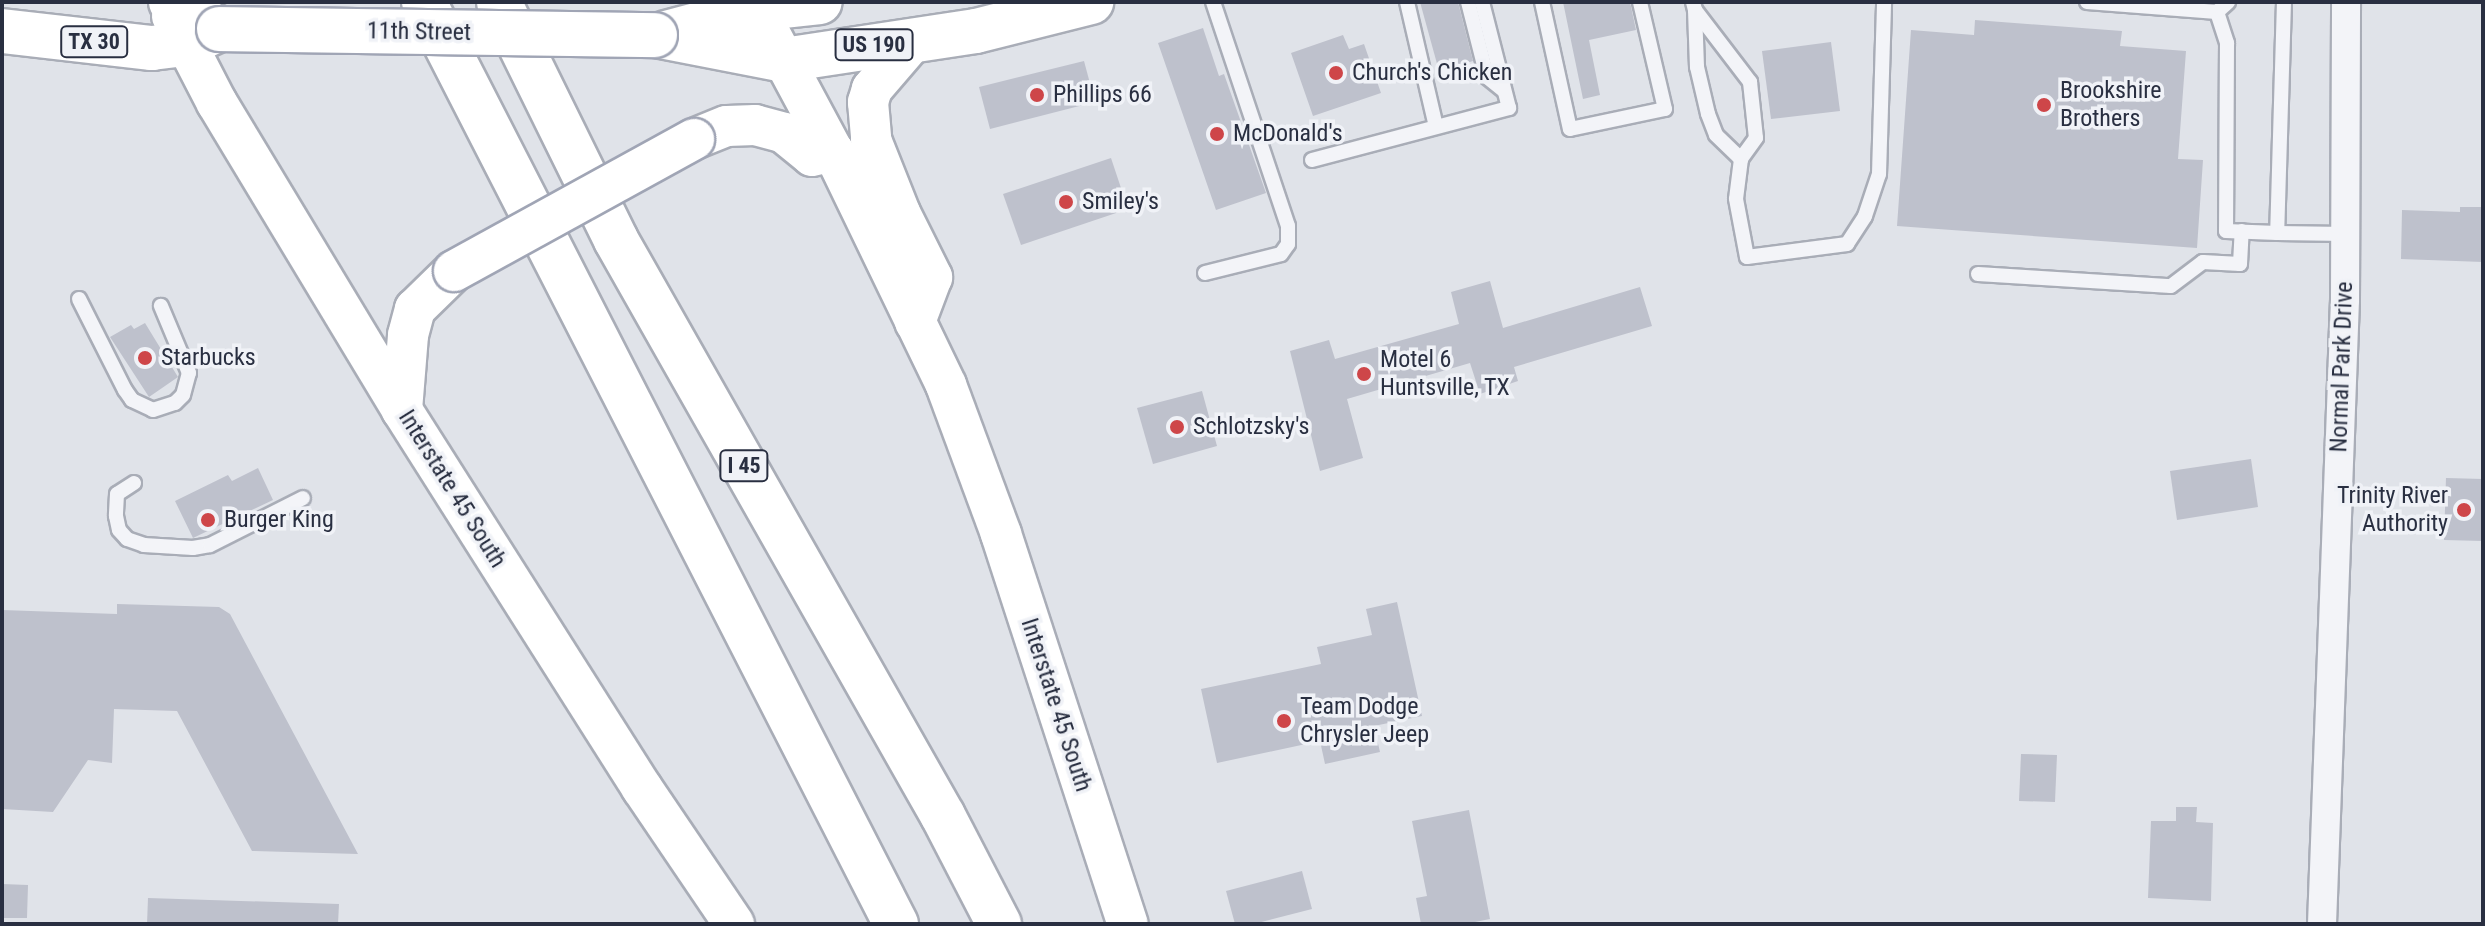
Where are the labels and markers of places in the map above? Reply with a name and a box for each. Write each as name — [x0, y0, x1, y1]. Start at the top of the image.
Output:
place label: Church's Chicken — [1352, 59, 1512, 87]
marker: Church's Chicken — [1327, 64, 1345, 82]
place label: Brookshire Brothers — [2060, 77, 2161, 133]
place label: Phillips 66 — [1053, 81, 1152, 109]
marker: Phillips 66 — [1028, 86, 1046, 104]
marker: Brookshire Brothers — [2035, 96, 2053, 114]
place label: McDonald's — [1233, 120, 1343, 148]
marker: McDonald's — [1208, 125, 1226, 143]
place label: Smiley's — [1082, 188, 1159, 216]
marker: Smiley's — [1057, 193, 1075, 211]
place label: Starbucks — [161, 344, 256, 372]
place label: Motel 6 Huntsville, TX — [1380, 346, 1510, 402]
marker: Starbucks — [136, 349, 154, 367]
marker: Motel 6 Huntsville, TX — [1355, 365, 1373, 383]
place label: Schlotzsky's — [1193, 413, 1309, 441]
marker: Schlotzsky's — [1168, 418, 1186, 436]
place label: Trinity River Authority — [2337, 482, 2448, 538]
marker: Trinity River Authority — [2455, 501, 2473, 519]
place label: Burger King — [224, 506, 334, 534]
marker: Burger King — [199, 511, 217, 529]
place label: Team Dodge Chrysler Jeep — [1300, 693, 1429, 749]
marker: Team Dodge Chrysler Jeep — [1275, 712, 1293, 730]

